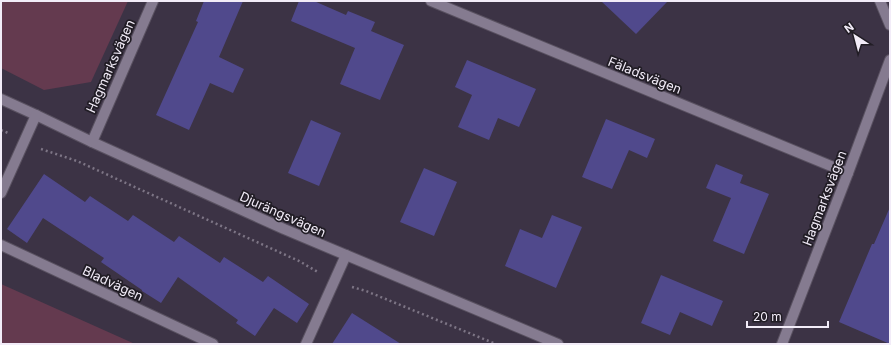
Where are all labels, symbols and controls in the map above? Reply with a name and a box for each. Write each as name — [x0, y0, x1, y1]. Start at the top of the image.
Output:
north arrow — [835, 16, 875, 56]
street label: Hagmarksvägen — [82, 17, 138, 115]
text: N — [842, 20, 857, 36]
street label: Fäladsvägen — [606, 53, 684, 97]
street label: Hagmarksvägen — [799, 148, 849, 248]
street label: Djurängsvägen — [237, 188, 329, 240]
street label: Bladvägen — [80, 262, 146, 304]
scale bar — [747, 303, 828, 329]
text: 20 m — [753, 309, 782, 324]

